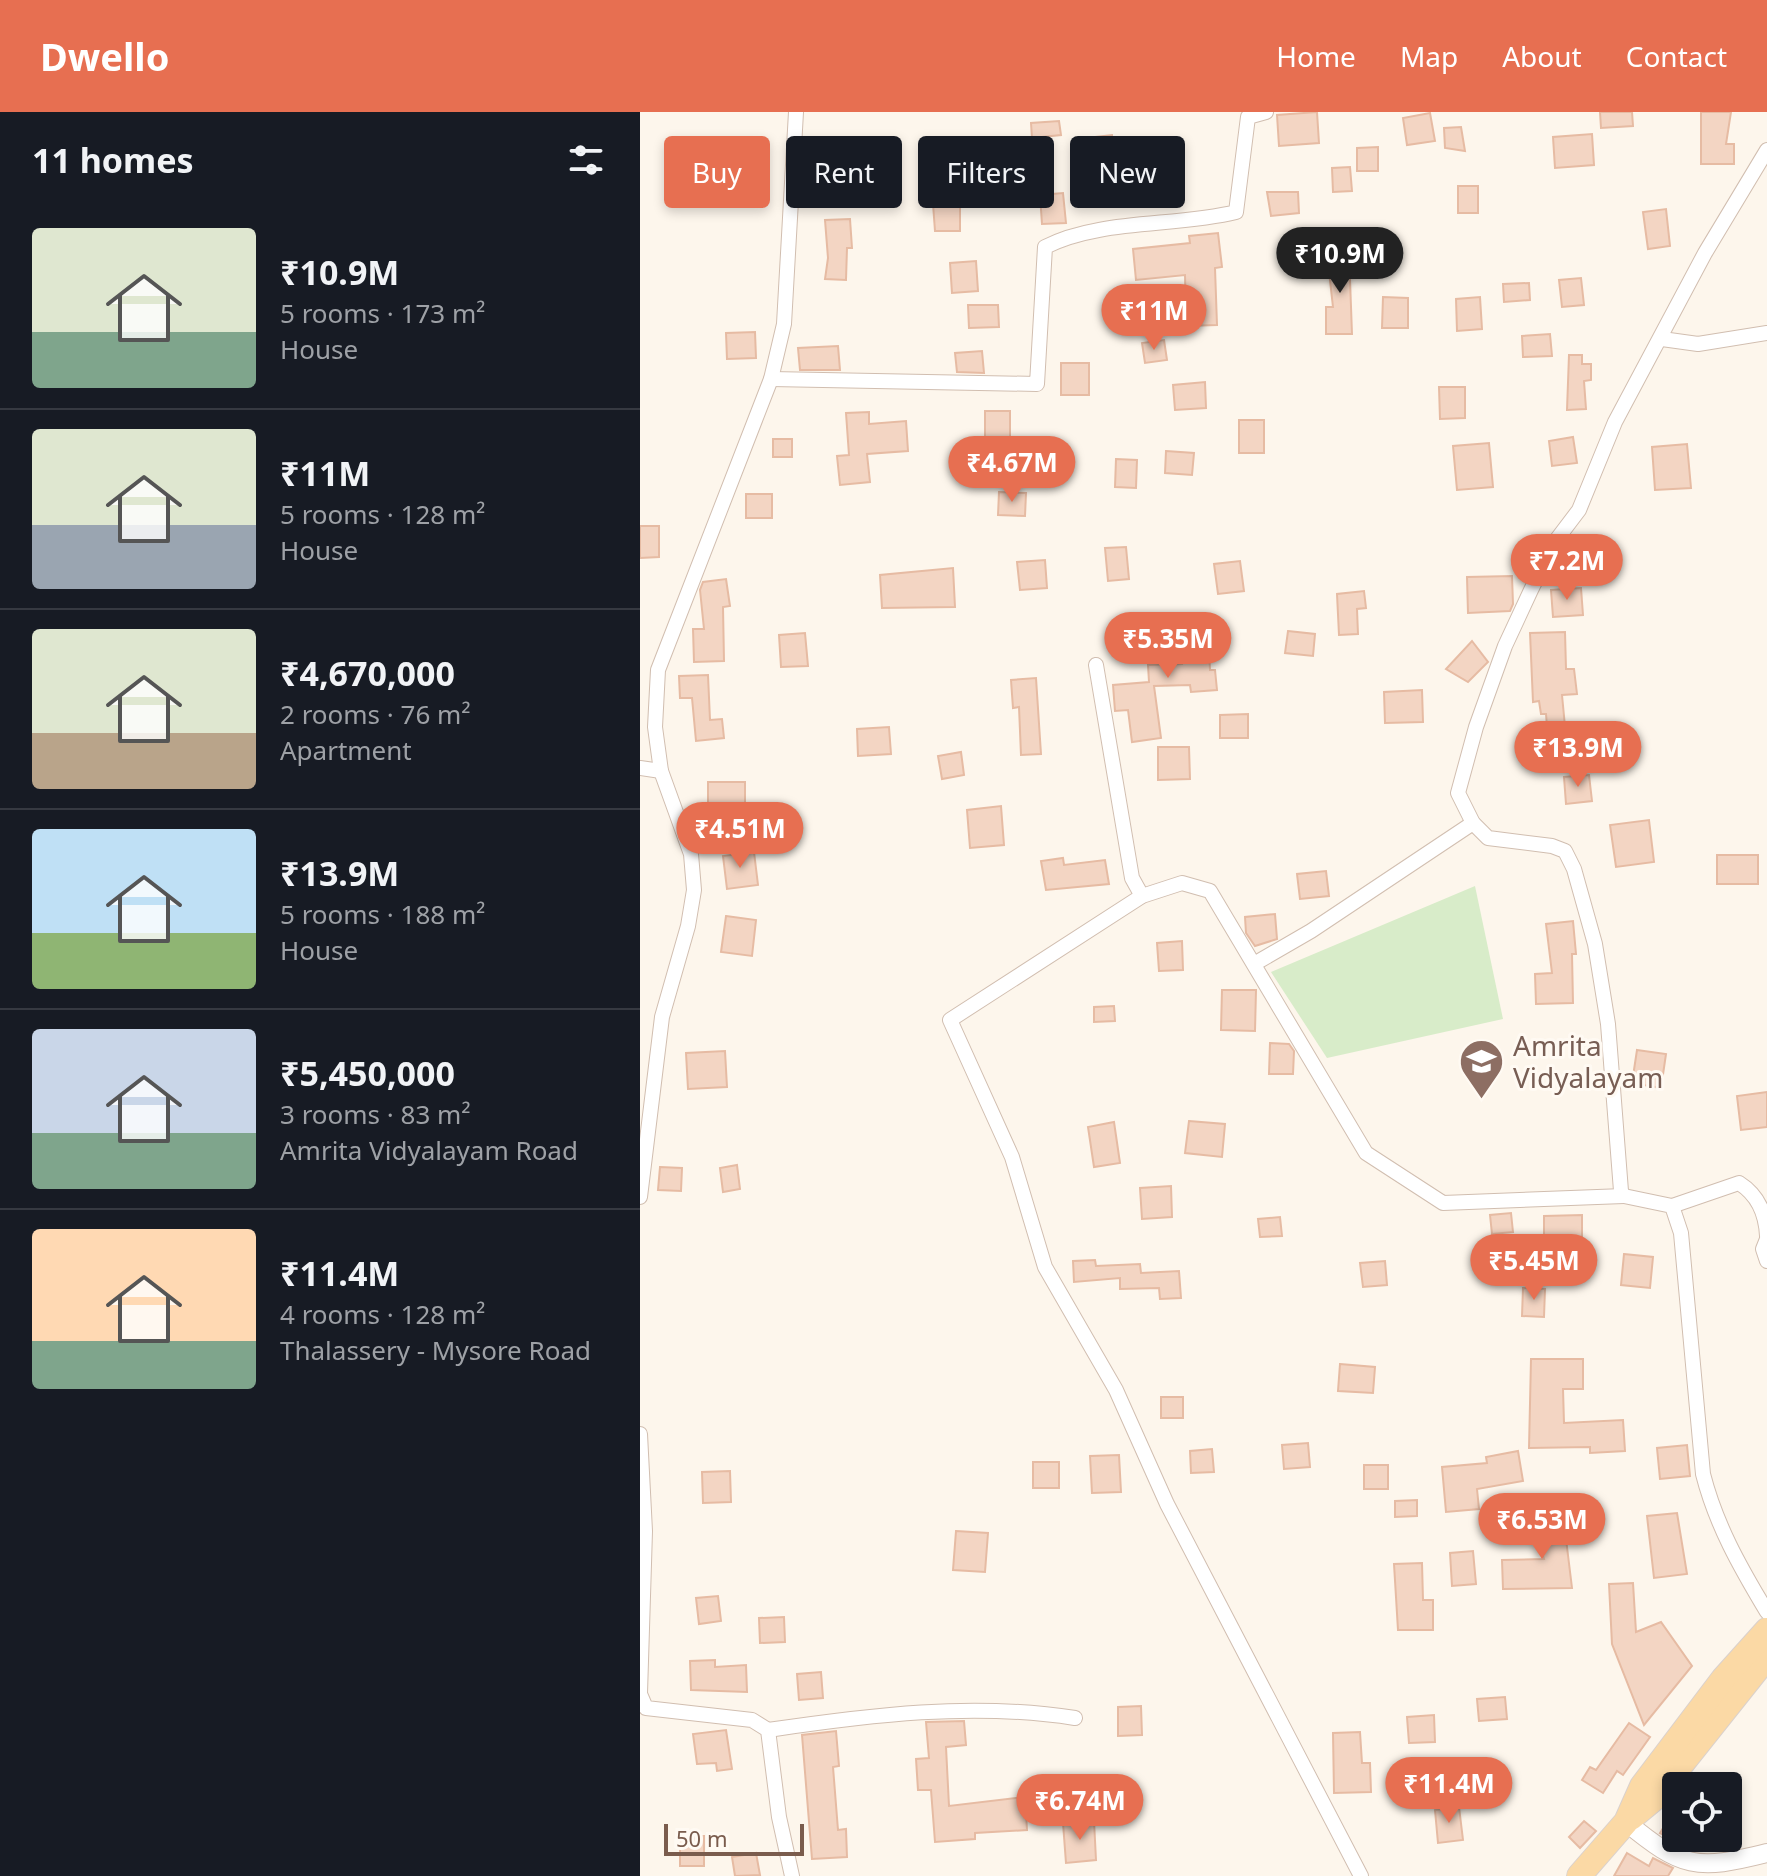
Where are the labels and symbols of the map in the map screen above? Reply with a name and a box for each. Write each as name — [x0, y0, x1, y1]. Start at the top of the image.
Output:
pin: ₹10.9M — [1275, 227, 1405, 295]
pin: ₹11M — [1107, 284, 1201, 352]
pin: ₹4.67M — [947, 436, 1077, 504]
pin: ₹7.2M — [1511, 534, 1623, 602]
pin: ₹5.35M — [1103, 612, 1233, 680]
pin: ₹13.9M — [1513, 721, 1643, 789]
pin: ₹4.51M — [675, 802, 805, 870]
place label: Amrita Vidyalayam — [1513, 1026, 1663, 1096]
school or university icon: Amrita Vidyalayam — [1458, 1037, 1506, 1100]
pin: ₹5.45M — [1469, 1234, 1599, 1302]
pin: ₹6.53M — [1477, 1493, 1607, 1561]
pin: ₹11.4M — [1384, 1757, 1514, 1825]
pin: ₹6.74M — [1015, 1774, 1145, 1842]
scale bar — [664, 1820, 804, 1856]

